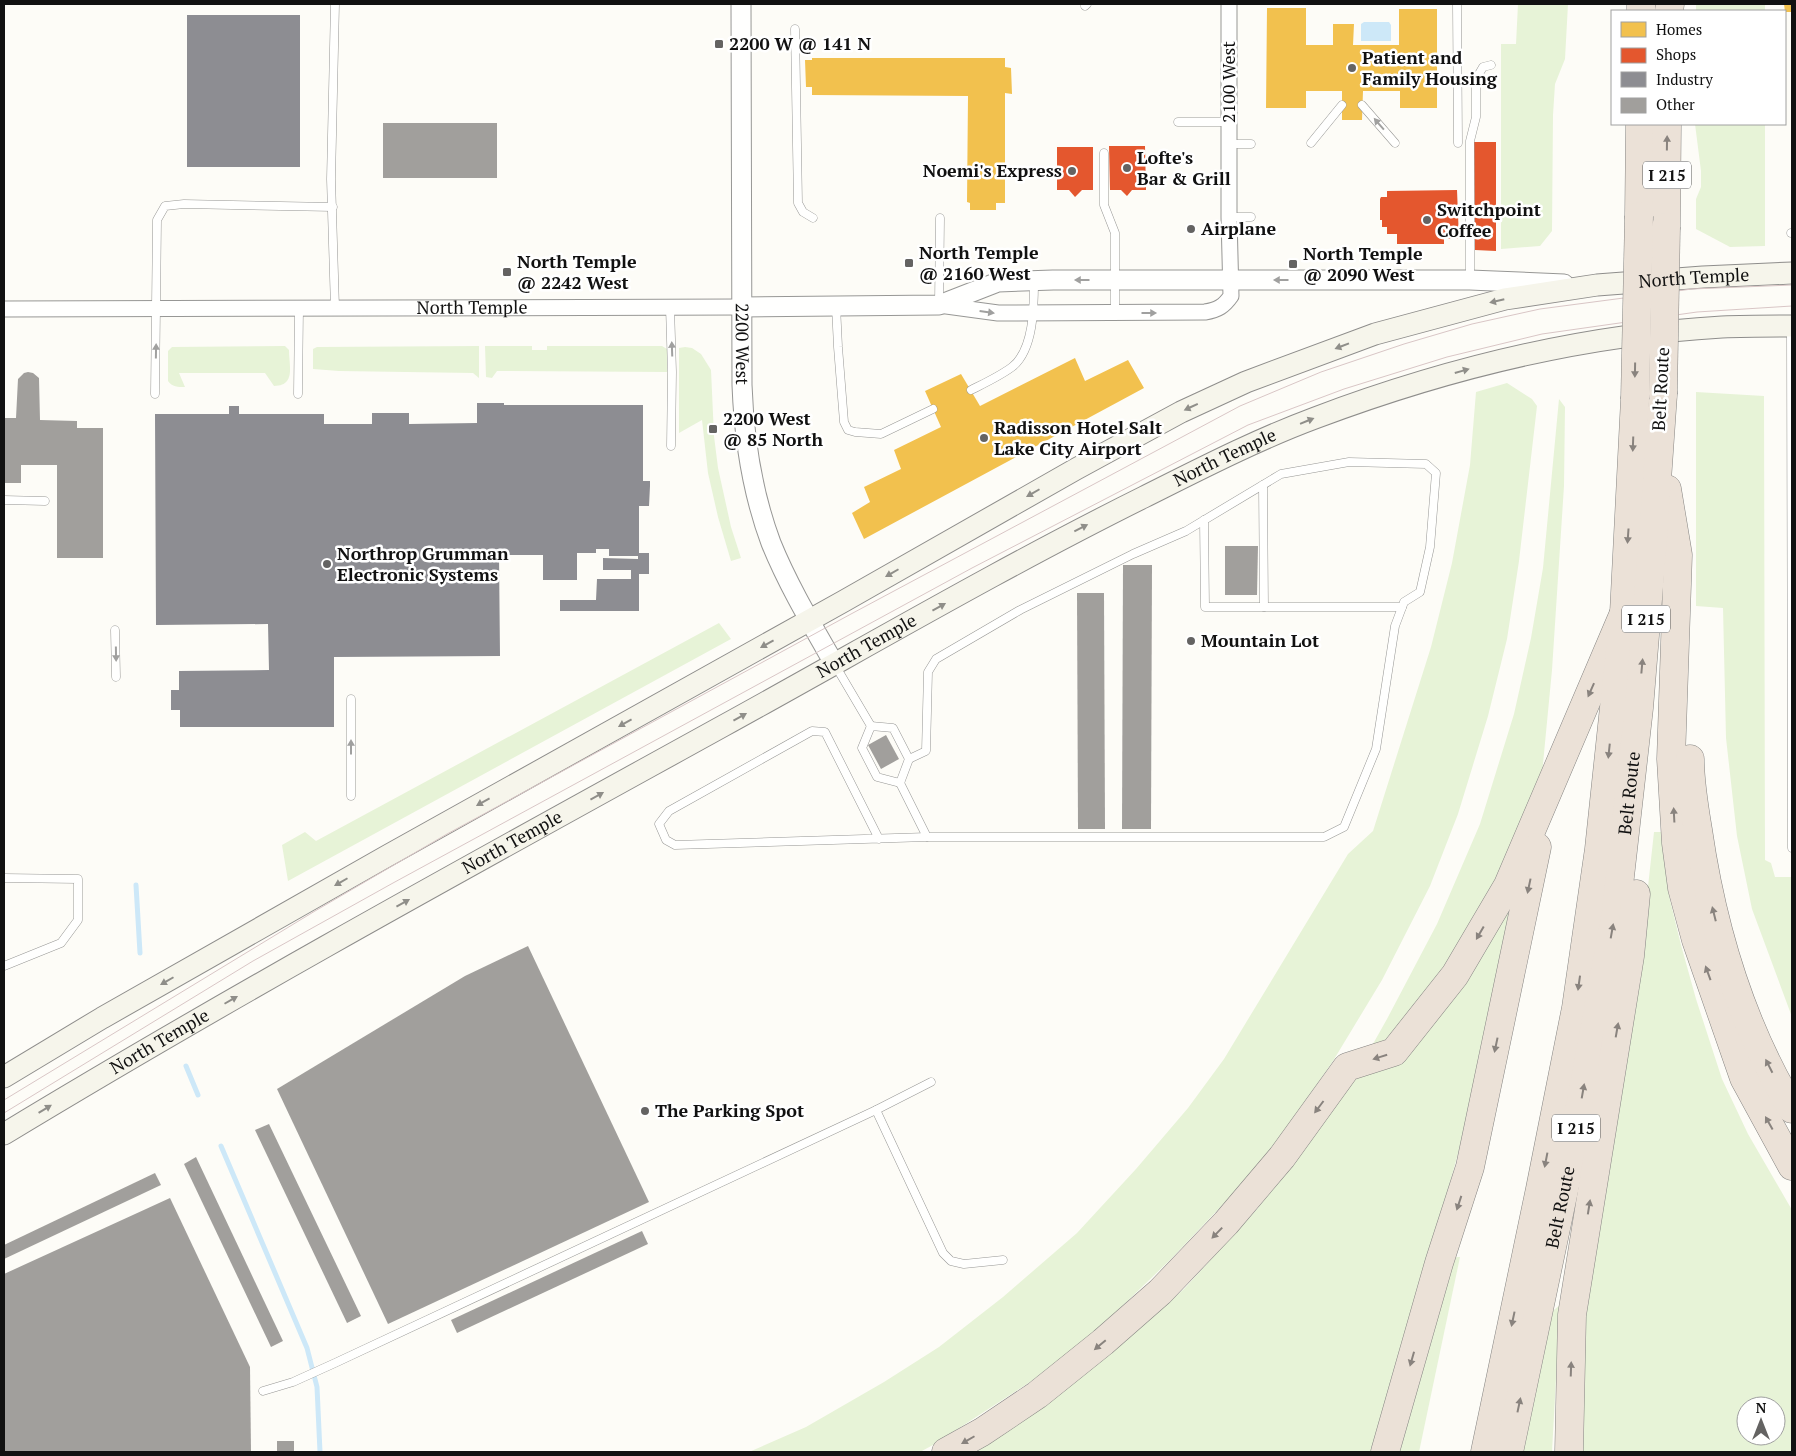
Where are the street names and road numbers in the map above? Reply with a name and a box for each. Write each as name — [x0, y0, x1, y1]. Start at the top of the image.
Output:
street label: 2100 West — [1216, 41, 1240, 123]
road number: I 215 — [1643, 162, 1691, 188]
street label: North Temple — [1638, 262, 1750, 293]
street label: North Temple — [416, 295, 528, 319]
street label: 2200 West — [731, 303, 755, 385]
street label: Belt Route — [1646, 347, 1674, 431]
street label: North Temple — [1169, 422, 1279, 491]
road number: I 215 — [1622, 606, 1670, 632]
street label: North Temple — [812, 608, 920, 683]
street label: Belt Route — [1612, 750, 1645, 836]
street label: North Temple — [457, 804, 566, 879]
street label: North Temple — [105, 1003, 213, 1079]
road number: I 215 — [1552, 1114, 1600, 1142]
street label: Belt Route — [1539, 1164, 1580, 1251]

